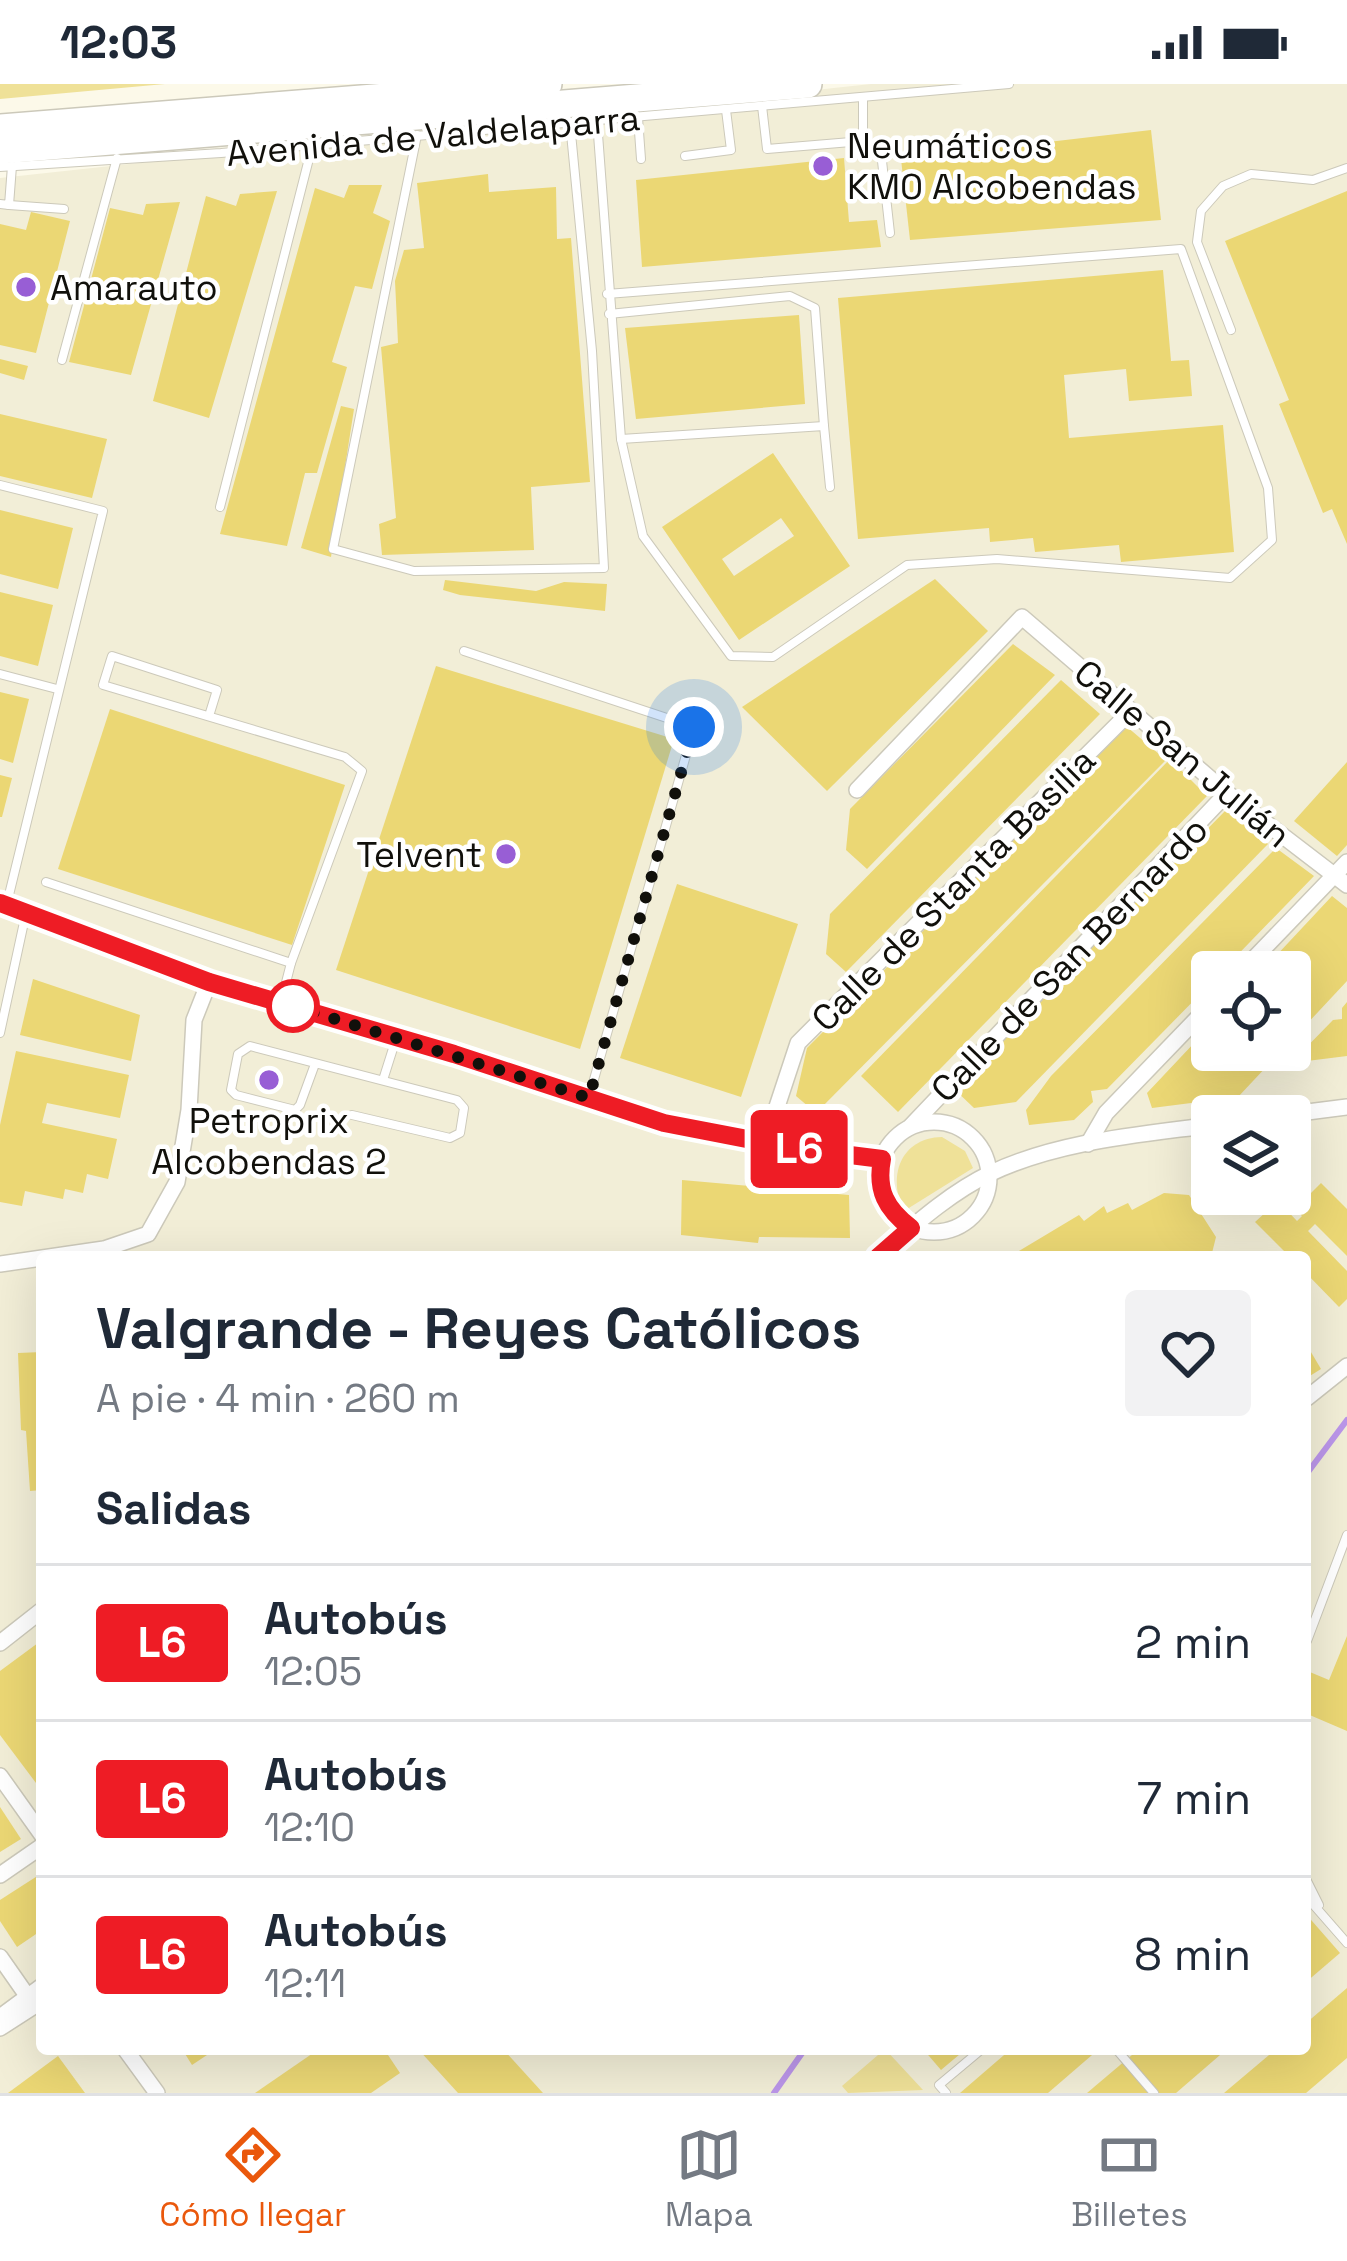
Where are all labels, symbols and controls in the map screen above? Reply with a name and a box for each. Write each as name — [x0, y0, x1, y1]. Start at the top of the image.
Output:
text: 12:03 — [60, 14, 177, 71]
street label: Avenida de Valdelaparra — [224, 95, 642, 177]
place label: Neumáticos KM0 Alcobendas — [847, 123, 1137, 210]
marker: Neumáticos KM0 Alcobendas — [810, 153, 836, 179]
place label: Amarauto — [50, 265, 218, 311]
marker: Amarauto — [13, 274, 39, 300]
street label: Calle San Julián — [1065, 650, 1300, 858]
your location — [664, 697, 724, 757]
street label: Calle de Stanta Basilia — [802, 738, 1106, 1042]
street label: Calle de San Bernardo — [921, 807, 1218, 1112]
place label: Telvent — [356, 832, 482, 878]
marker: Telvent — [493, 841, 519, 867]
map controls — [1191, 951, 1311, 1215]
button: locate — [1191, 951, 1311, 1071]
unlabelled marker — [268, 981, 318, 1031]
marker: Petroprix Alcobendas 2 — [256, 1067, 282, 1093]
button: layers — [1191, 1095, 1311, 1215]
place label: Petroprix Alcobendas 2 — [151, 1098, 387, 1185]
line badge: L6 — [745, 1110, 853, 1188]
text: L6 — [775, 1122, 823, 1175]
button: heart — [1125, 1290, 1251, 1416]
text: Valgrande - Reyes Católicos — [96, 1292, 861, 1365]
text: A pie · 4 min · 260 m — [96, 1374, 460, 1423]
text: Salidas — [96, 1480, 251, 1537]
text: Autobús — [264, 1590, 448, 1647]
text: 2 min — [1135, 1614, 1251, 1671]
text: L6 — [138, 1616, 186, 1669]
text: 12:05 — [264, 1647, 362, 1696]
text: Autobús — [264, 1746, 448, 1803]
text: 7 min — [1137, 1770, 1251, 1827]
text: L6 — [138, 1772, 186, 1825]
text: 12:10 — [264, 1803, 355, 1852]
text: Autobús — [264, 1902, 448, 1959]
text: 8 min — [1134, 1926, 1251, 1983]
text: L6 — [138, 1928, 186, 1981]
text: 12:11 — [264, 1959, 346, 2008]
tab: Cómo llegar — [159, 2122, 346, 2236]
tab: Mapa — [665, 2122, 753, 2236]
tab: Billetes — [1071, 2122, 1188, 2236]

